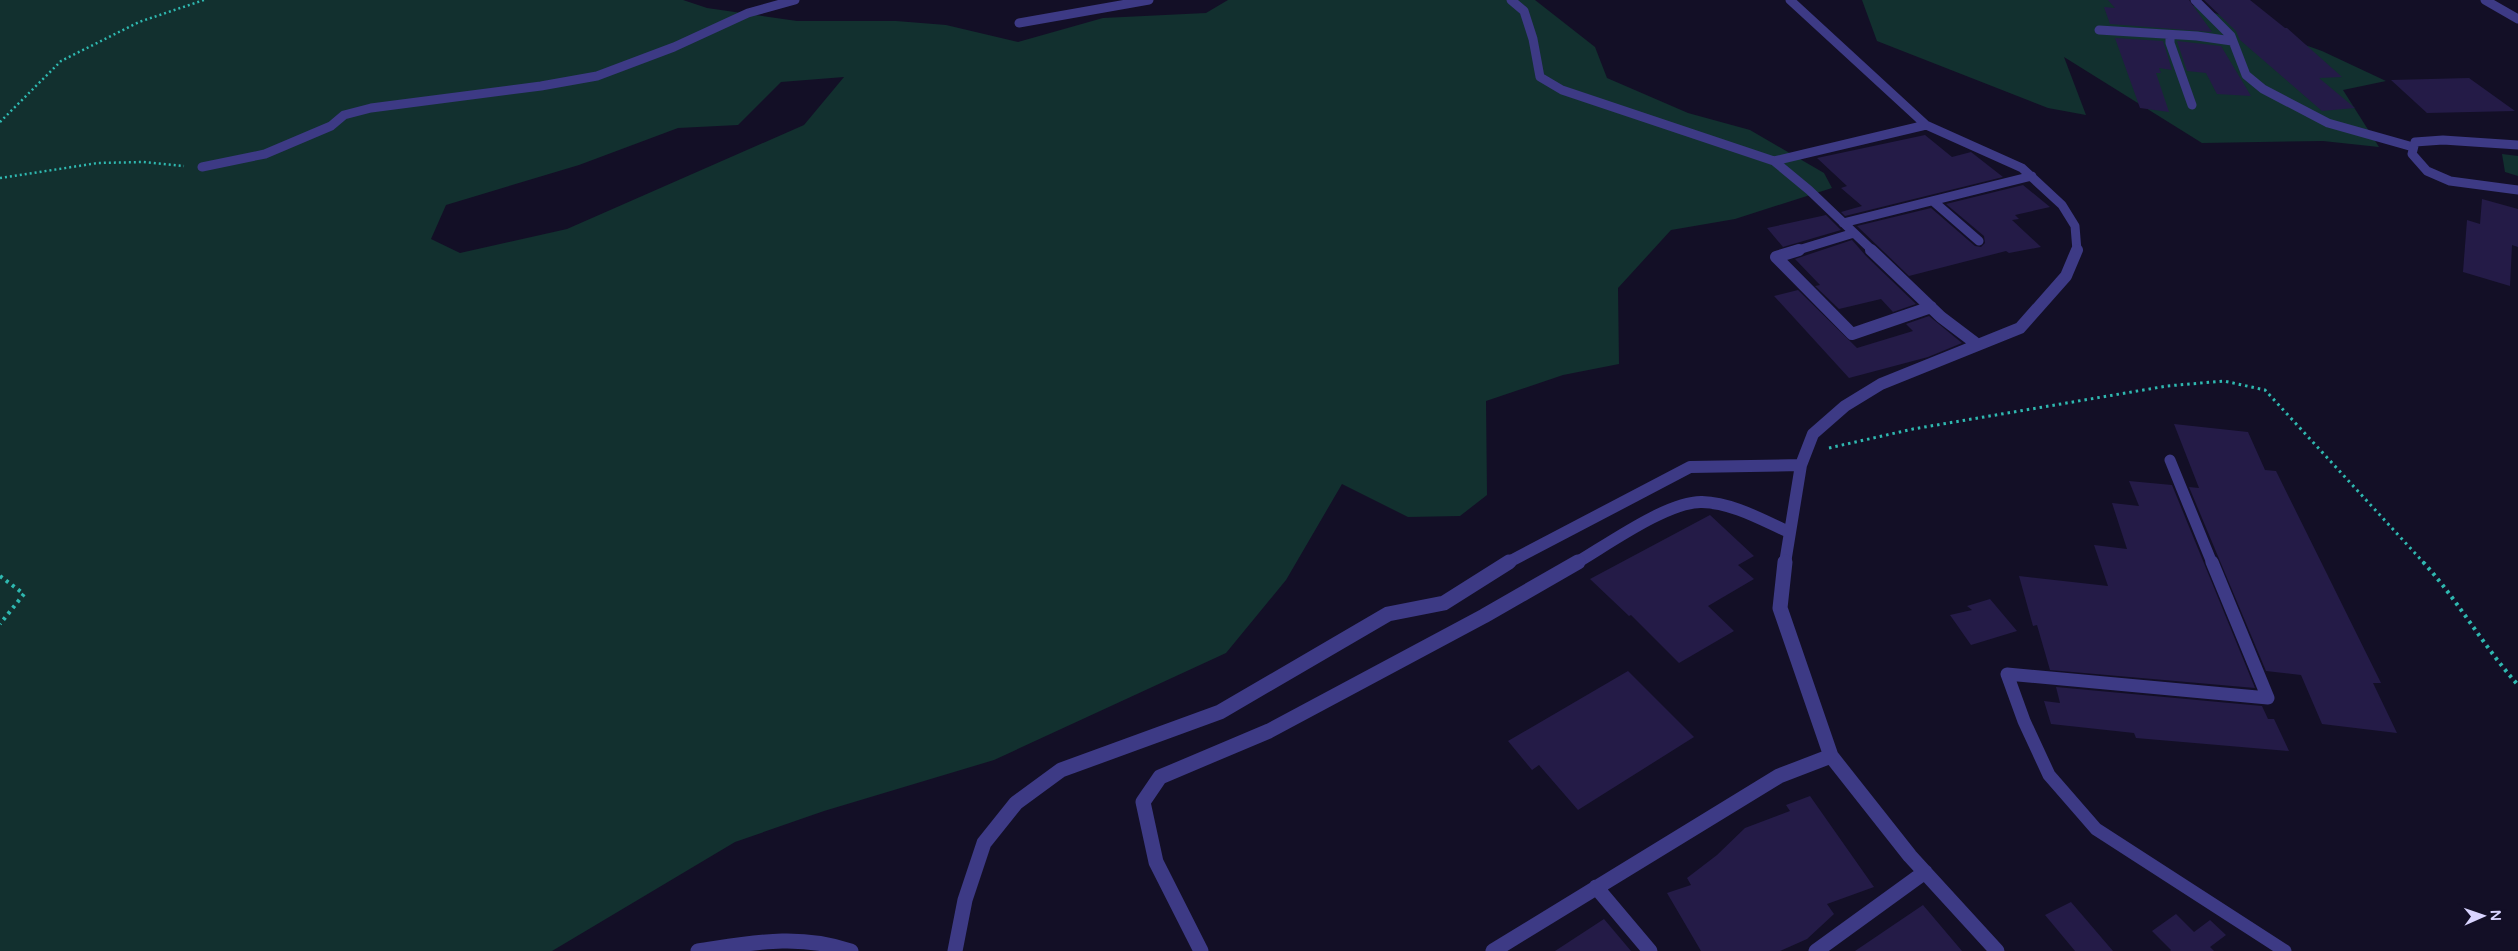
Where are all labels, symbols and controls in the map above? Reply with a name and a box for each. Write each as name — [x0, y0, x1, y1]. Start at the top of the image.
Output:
north arrow — [2458, 891, 2508, 941]
text: N — [2487, 910, 2504, 921]

